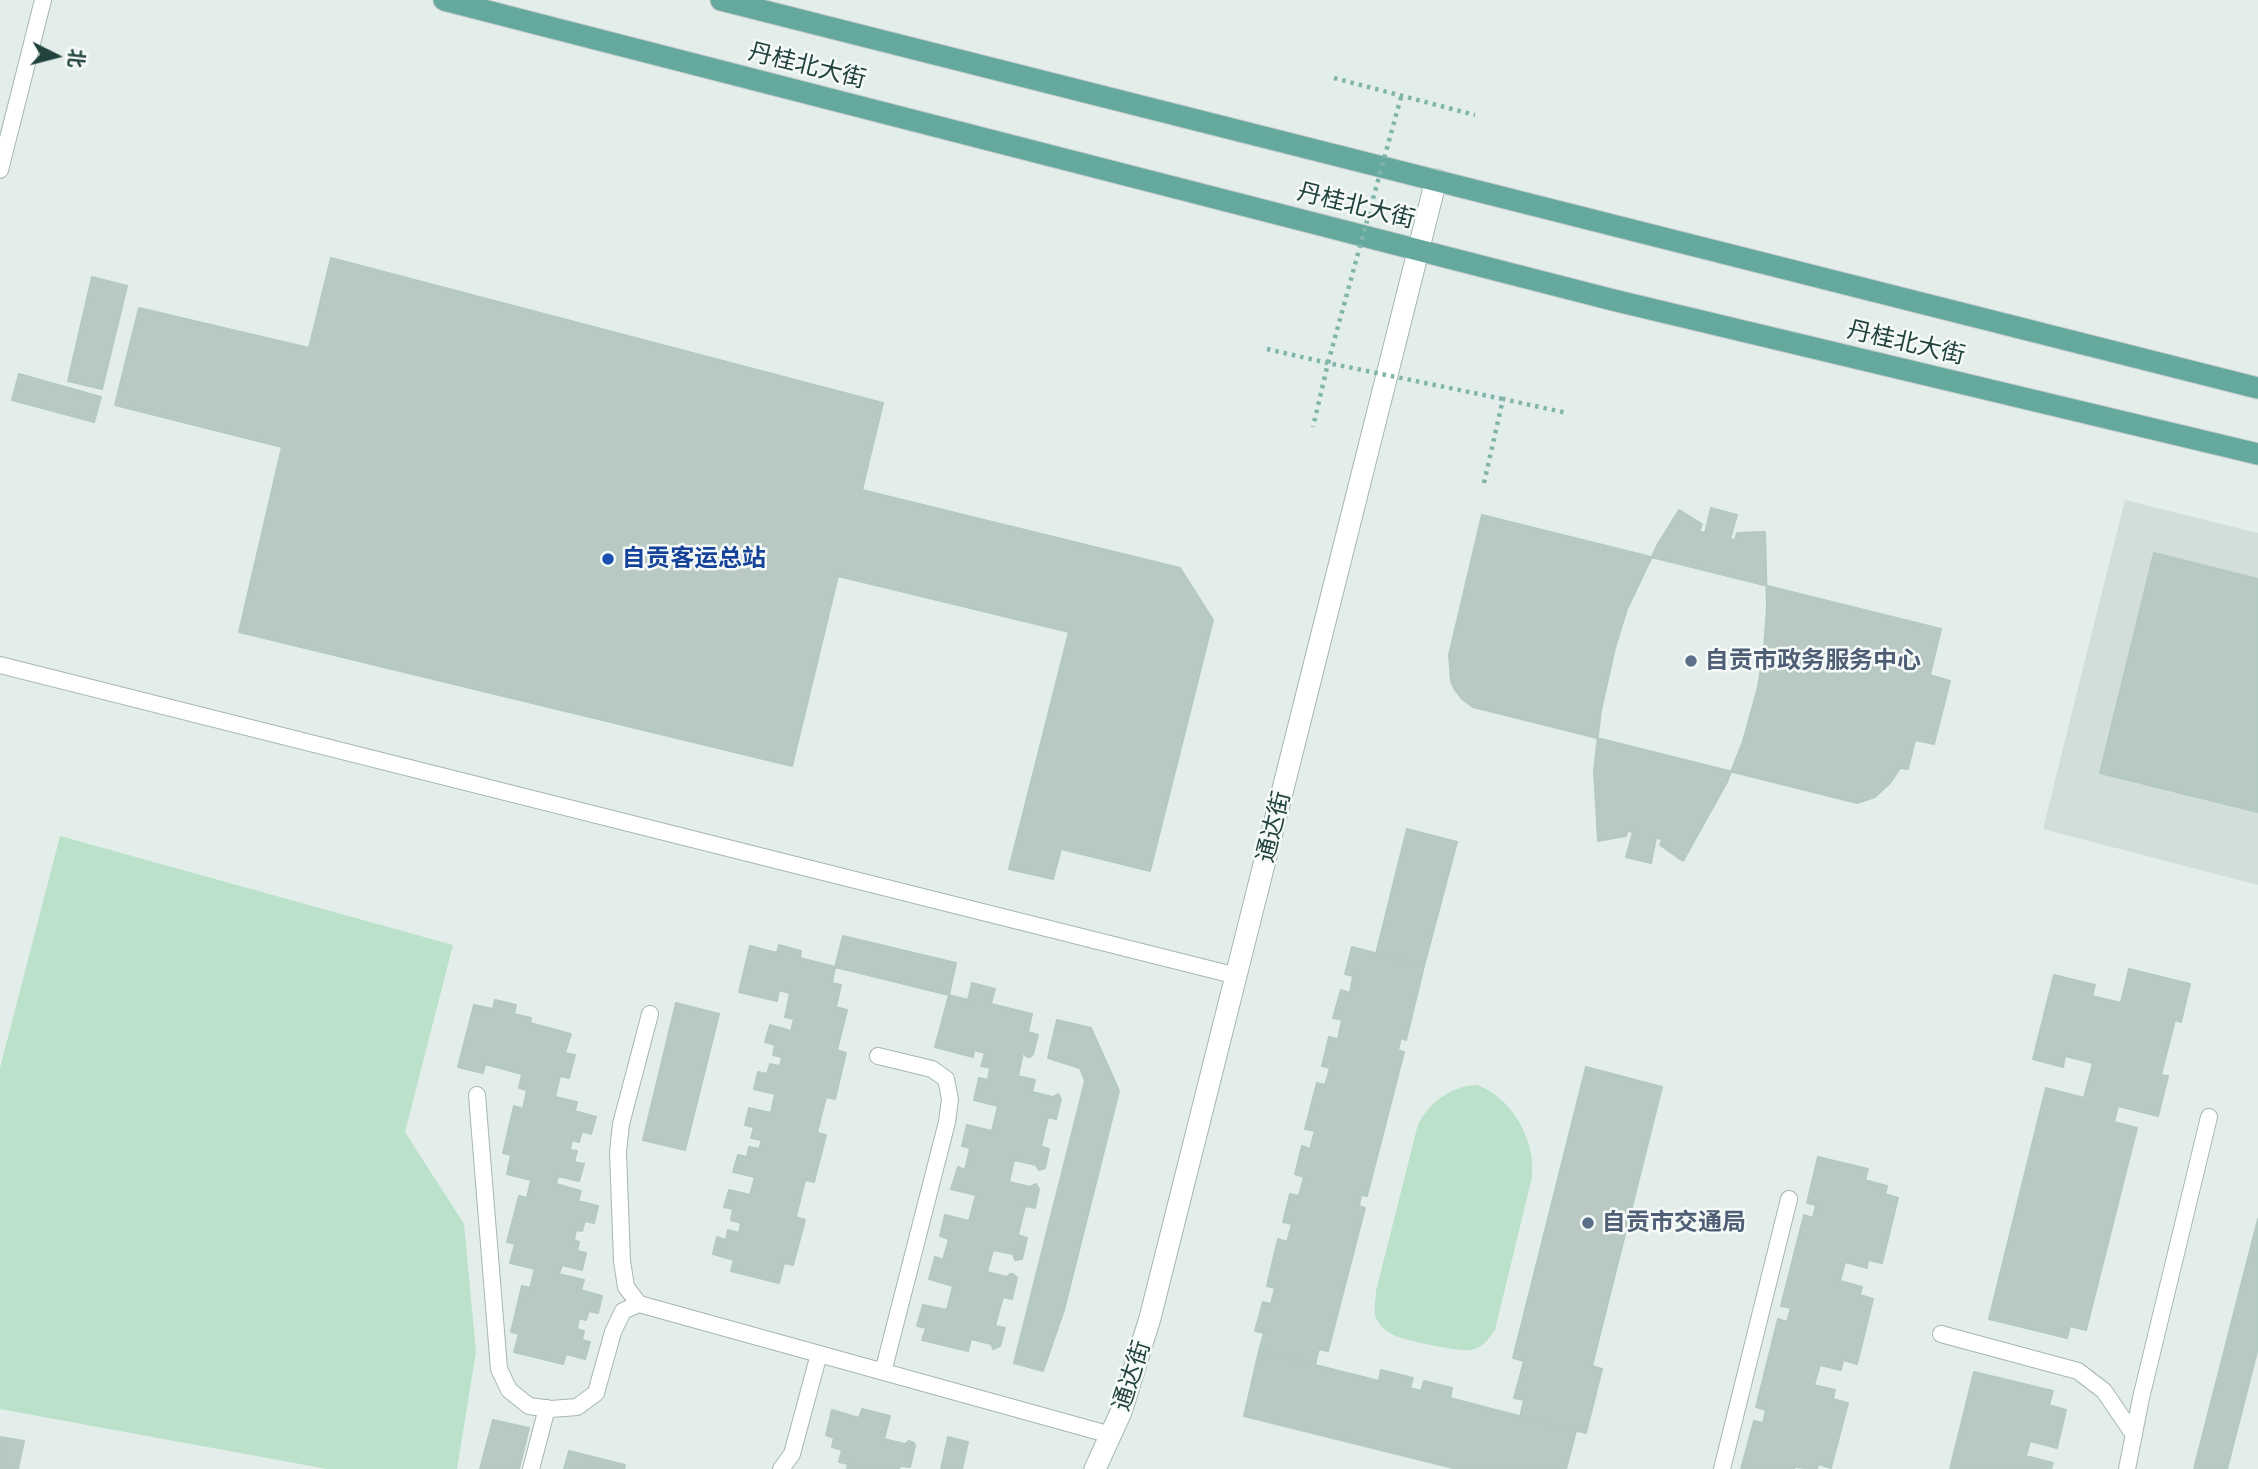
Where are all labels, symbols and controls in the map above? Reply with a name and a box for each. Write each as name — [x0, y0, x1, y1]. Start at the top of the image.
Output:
north arrow — [21, 21, 91, 91]
street label: 丹桂北大街 — [745, 38, 869, 94]
text: 北 — [65, 48, 89, 69]
street label: 丹桂北大街 — [1294, 178, 1418, 234]
street label: 丹桂北大街 — [1844, 315, 1968, 371]
place label: 自贡客运总站 — [622, 545, 766, 573]
marker: 自贡客运总站 — [600, 551, 616, 567]
place label: 自贡市政务服务中心 — [1705, 647, 1921, 675]
marker: 自贡市政务服务中心 — [1683, 653, 1699, 669]
street label: 通达街 — [1251, 789, 1297, 865]
place label: 自贡市交通局 — [1602, 1209, 1746, 1237]
marker: 自贡市交通局 — [1580, 1215, 1596, 1231]
street label: 通达街 — [1107, 1337, 1157, 1415]

